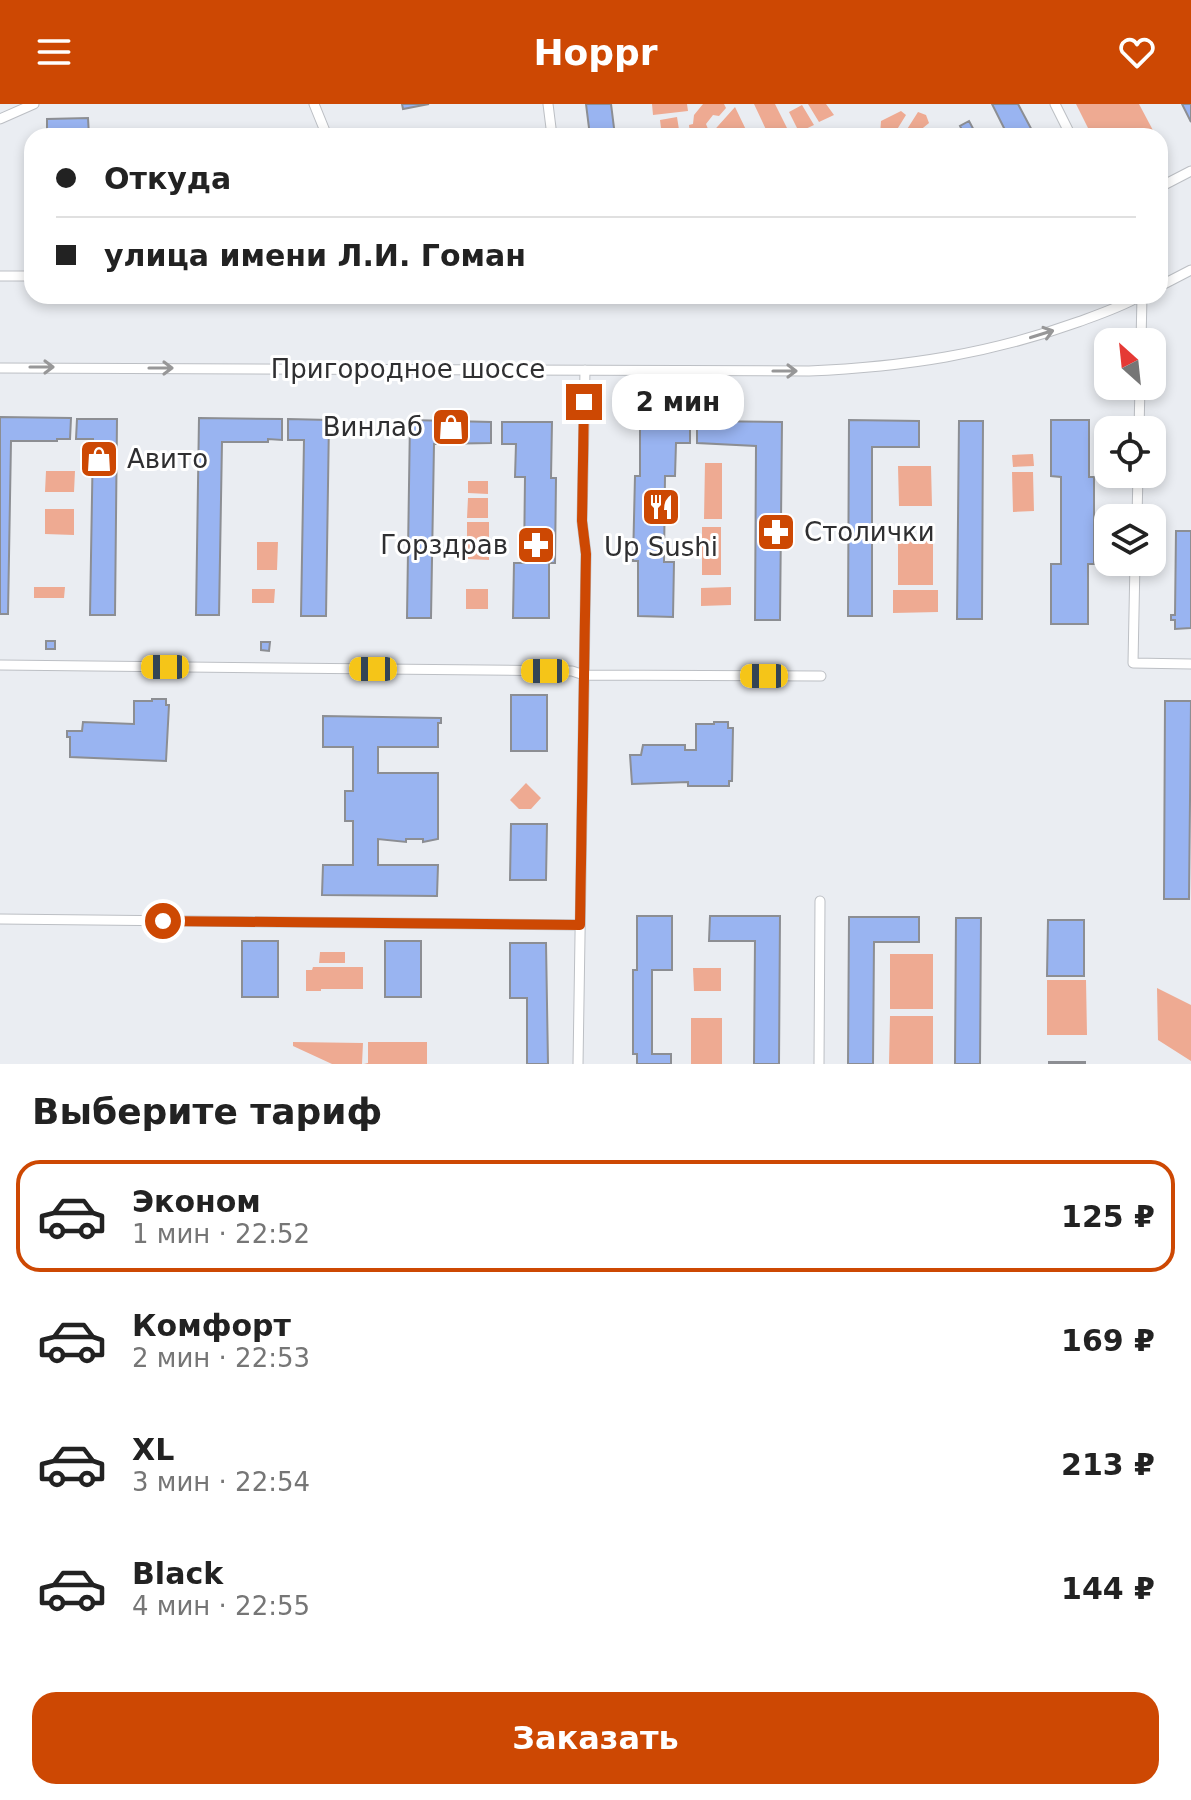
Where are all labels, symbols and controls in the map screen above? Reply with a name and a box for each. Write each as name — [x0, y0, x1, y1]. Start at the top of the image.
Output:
icon: menu — [32, 30, 76, 74]
icon: heart — [1115, 30, 1159, 74]
text: Hoppr — [533, 32, 658, 73]
text: Откуда — [104, 161, 231, 196]
text: улица имени Л.И. Гоман — [104, 238, 526, 273]
one-way arrow — [1029, 326, 1054, 341]
north arrow — [1094, 328, 1166, 400]
map controls — [1094, 328, 1166, 576]
street label: Пригородное шоссе — [271, 354, 545, 384]
one-way arrow — [28, 359, 55, 375]
one-way arrow — [147, 360, 174, 376]
one-way arrow — [771, 363, 798, 379]
callout: 2 мин — [612, 374, 744, 430]
route end — [566, 384, 602, 420]
text: 2 мин — [636, 387, 720, 417]
shop icon: Винлаб — [430, 406, 472, 448]
place label: Винлаб — [323, 412, 423, 442]
button: locate — [1094, 416, 1166, 488]
shop icon: Авито — [78, 438, 120, 480]
place label: Авито — [127, 444, 208, 474]
restaurant icon: Up Sushi — [640, 486, 682, 528]
button: layers — [1094, 504, 1166, 576]
pharmacy icon: Столички — [755, 511, 797, 553]
place label: Столички — [804, 517, 935, 547]
pharmacy icon: Горздрав — [515, 524, 557, 566]
place label: Горздрав — [380, 530, 508, 560]
place label: Up Sushi — [604, 532, 718, 562]
car — [141, 655, 189, 679]
car — [349, 657, 397, 681]
car — [521, 659, 569, 683]
car — [740, 664, 788, 688]
route start — [145, 903, 181, 939]
text: Выберите тариф — [32, 1091, 382, 1132]
icon: car — [36, 1180, 108, 1252]
text: Эконом — [132, 1184, 261, 1219]
text: 125 ₽ — [1061, 1199, 1155, 1234]
text: 1 мин · 22:52 — [132, 1219, 310, 1249]
icon: car — [36, 1304, 108, 1376]
text: Комфорт — [132, 1308, 291, 1343]
text: 169 ₽ — [1061, 1323, 1155, 1358]
text: 2 мин · 22:53 — [132, 1343, 310, 1373]
icon: car — [36, 1428, 108, 1500]
text: XL — [132, 1432, 174, 1467]
text: 213 ₽ — [1061, 1447, 1155, 1482]
text: 3 мин · 22:54 — [132, 1467, 310, 1497]
icon: car — [36, 1552, 108, 1624]
text: Black — [132, 1556, 223, 1591]
text: 144 ₽ — [1061, 1571, 1155, 1606]
text: 4 мин · 22:55 — [132, 1591, 310, 1621]
button: Заказать — [32, 1692, 1159, 1784]

